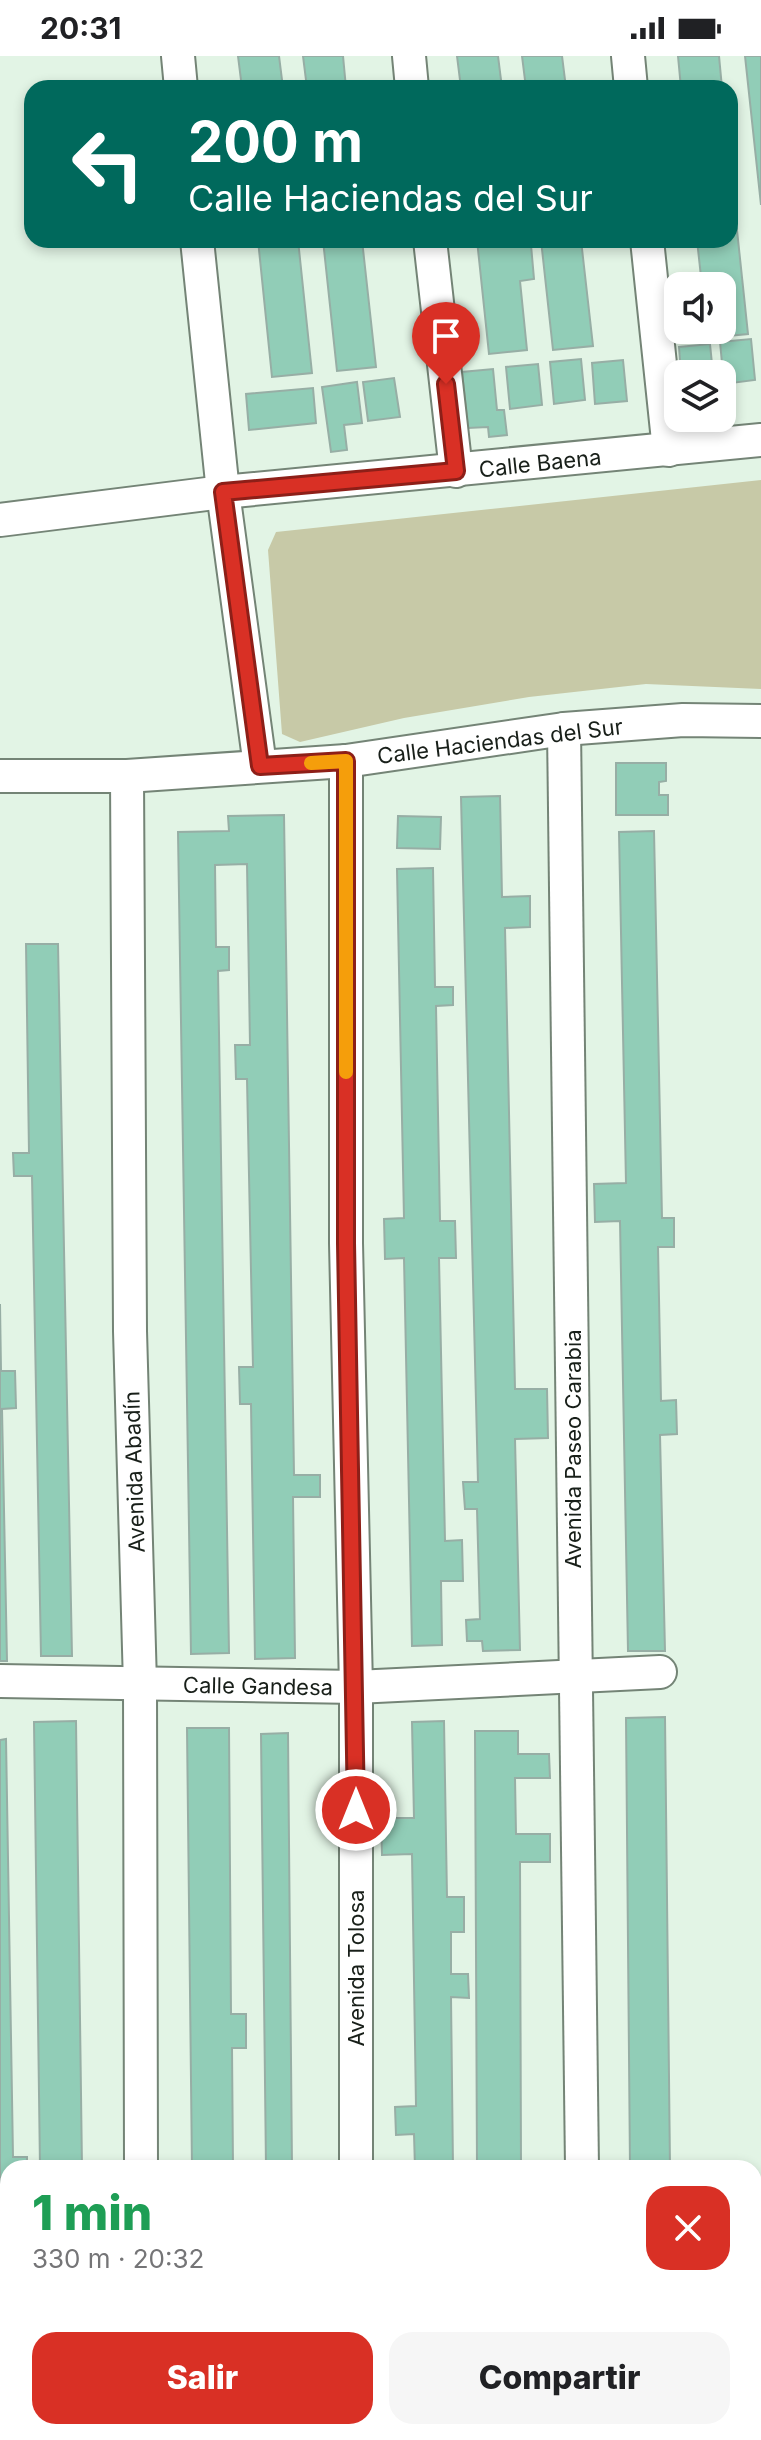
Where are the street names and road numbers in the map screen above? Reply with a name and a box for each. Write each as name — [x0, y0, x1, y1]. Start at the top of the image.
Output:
street label: Calle Baena — [477, 444, 603, 482]
street label: Calle Haciendas del Sur — [376, 713, 624, 769]
street label: Avenida Paseo Carabia — [560, 1329, 586, 1569]
street label: Avenida Abadín — [118, 1391, 150, 1553]
street label: Calle Gandesa — [183, 1672, 333, 1700]
street label: Avenida Tolosa — [343, 1890, 369, 2046]

